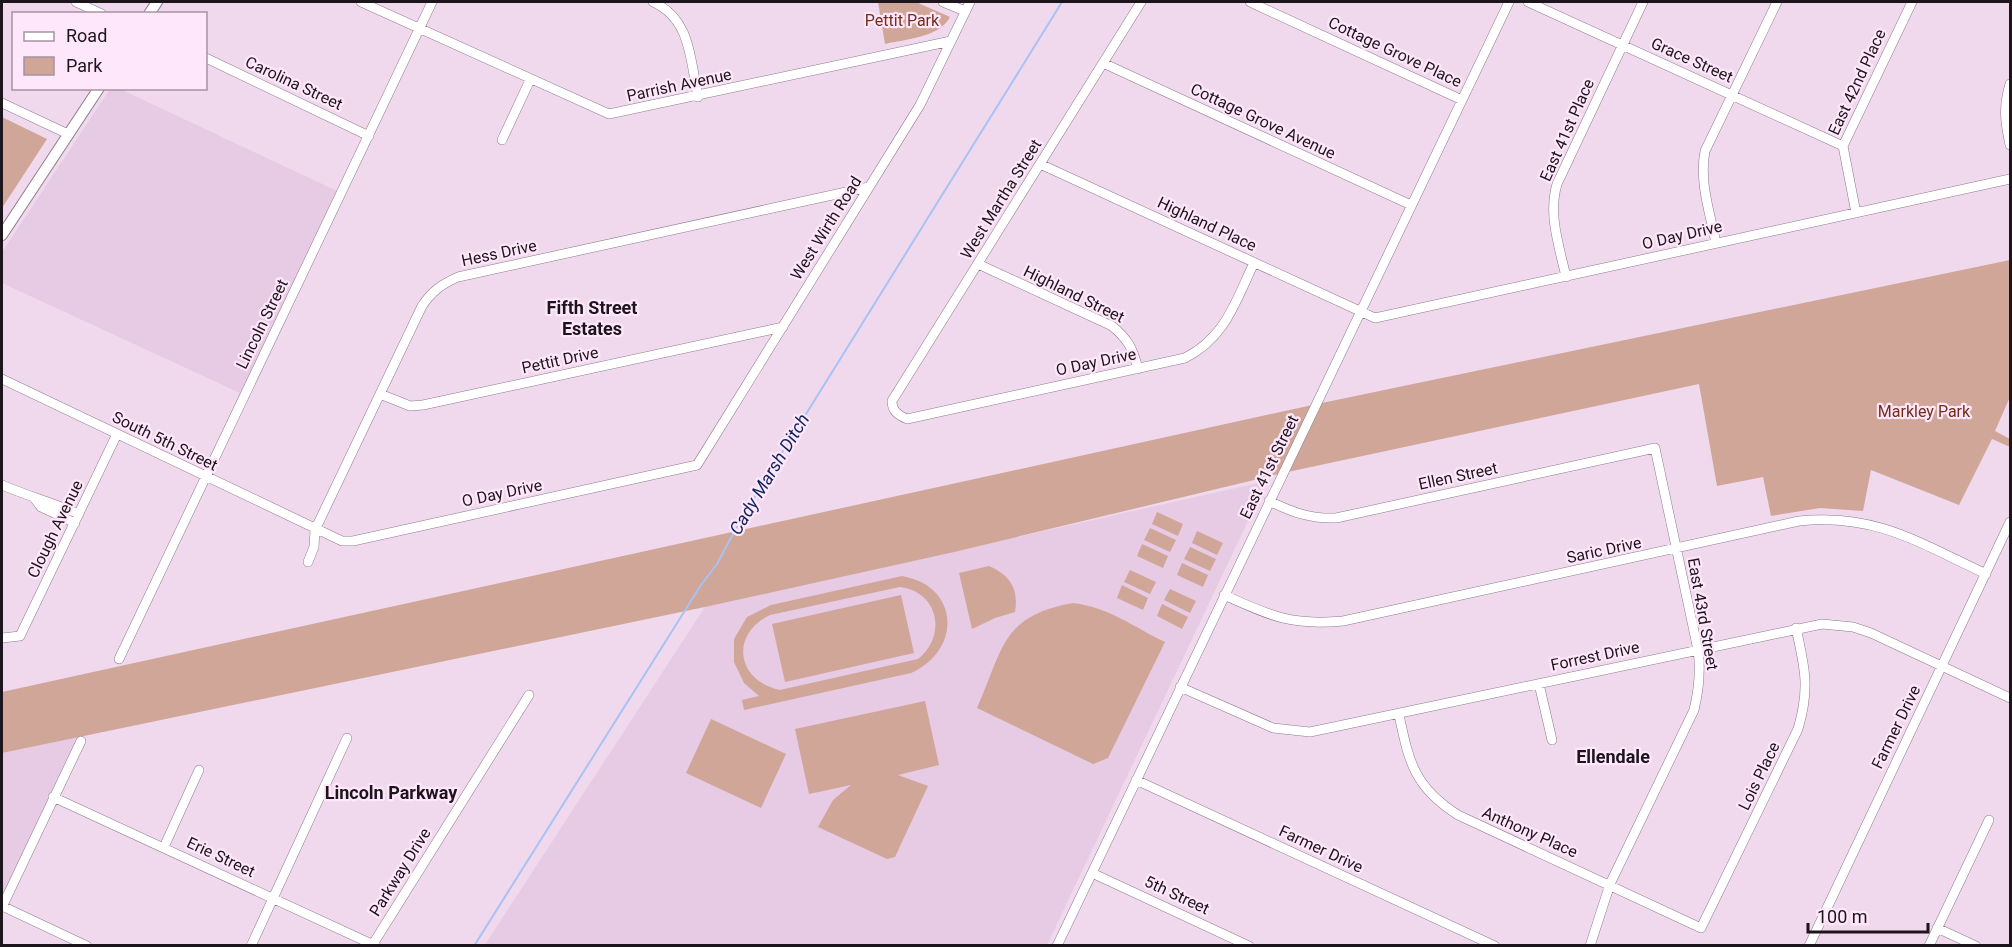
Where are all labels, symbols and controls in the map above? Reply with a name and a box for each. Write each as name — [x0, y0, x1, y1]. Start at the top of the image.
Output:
park label: Pettit Park — [865, 11, 940, 30]
legend — [12, 12, 207, 90]
street label: Cottage Grove Place — [1325, 13, 1465, 91]
text: Road — [66, 25, 107, 46]
street label: East 42nd Place — [1824, 26, 1890, 138]
street label: Grace Street — [1648, 33, 1736, 87]
street label: Carolina Street — [242, 52, 346, 114]
text: Park — [66, 55, 103, 76]
street label: Parrish Avenue — [625, 65, 733, 105]
street label: East 41st Place — [1536, 76, 1598, 184]
street label: Cottage Grove Avenue — [1188, 79, 1338, 163]
street label: West Martha Street — [957, 136, 1045, 262]
street label: West Wirth Road — [787, 173, 865, 283]
street label: Highland Place — [1154, 193, 1260, 255]
street label: O Day Drive — [1640, 217, 1724, 253]
street label: Hess Drive — [460, 236, 538, 270]
street label: Highland Street — [1021, 261, 1127, 327]
street label: Lincoln Street — [232, 276, 292, 372]
district label: Fifth Street Estates — [547, 297, 637, 339]
street label: Pettit Drive — [520, 343, 600, 377]
street label: O Day Drive — [1054, 344, 1138, 380]
park label: Markley Park — [1878, 402, 1971, 421]
street label: South 5th Street — [109, 407, 221, 475]
water label: Cady Marsh Ditch — [725, 410, 813, 538]
street label: East 41st Street — [1236, 412, 1302, 522]
street label: Ellen Street — [1417, 458, 1499, 494]
street label: O Day Drive — [460, 475, 544, 511]
street label: Clough Avenue — [23, 477, 87, 581]
street label: Saric Drive — [1565, 533, 1643, 567]
street label: East 43rd Street — [1684, 556, 1722, 672]
street label: Forrest Drive — [1549, 637, 1641, 675]
street label: Farmer Drive — [1868, 682, 1924, 772]
street label: Lois Place — [1734, 739, 1784, 813]
district label: Ellendale — [1576, 746, 1650, 767]
district label: Lincoln Parkway — [325, 782, 458, 803]
street label: Anthony Place — [1479, 803, 1581, 861]
street label: Farmer Drive — [1276, 821, 1366, 877]
street label: Parkway Drive — [365, 824, 435, 920]
street label: Erie Street — [184, 833, 258, 881]
street label: 5th Street — [1142, 872, 1212, 918]
scale bar — [1808, 896, 1928, 934]
text: 100 m — [1817, 906, 1868, 927]

